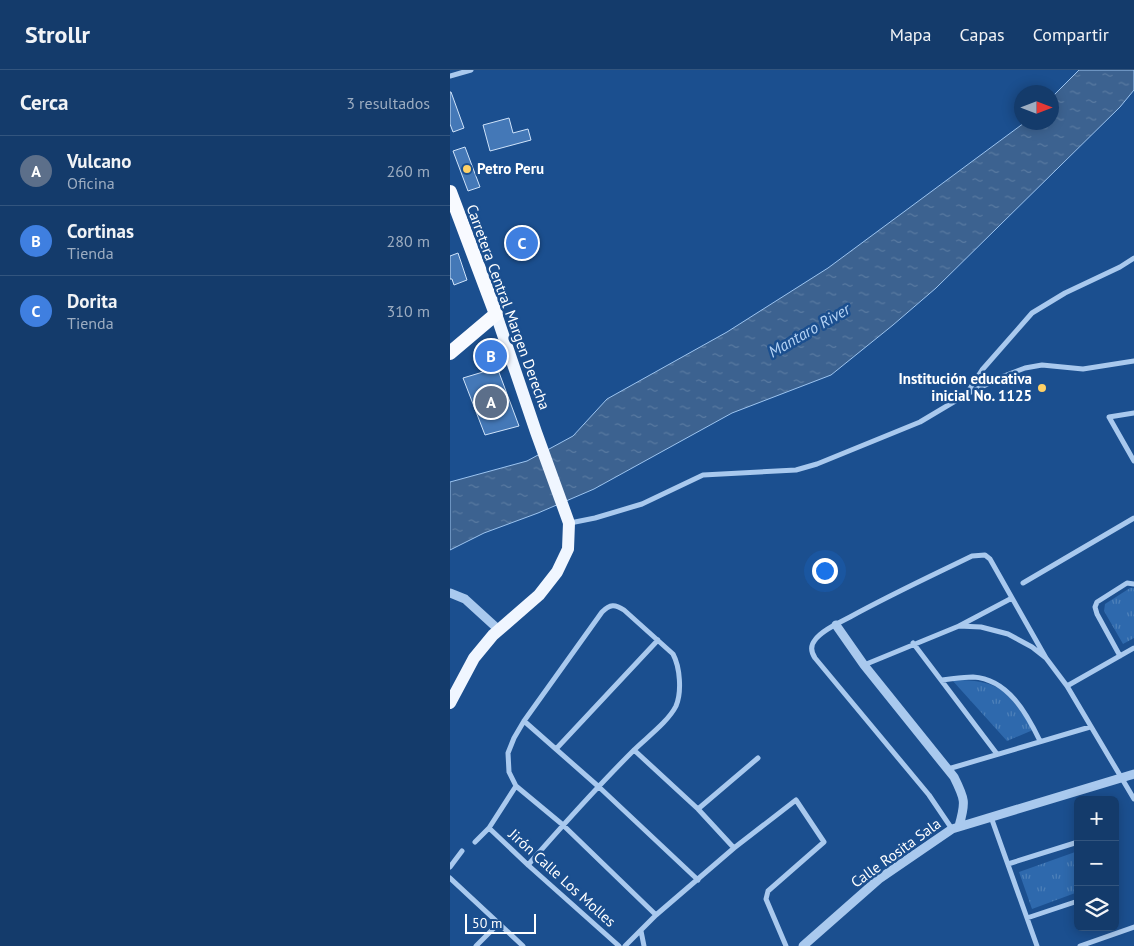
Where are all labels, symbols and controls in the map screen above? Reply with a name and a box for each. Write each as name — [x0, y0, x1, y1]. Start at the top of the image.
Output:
text: Strollr — [25, 19, 90, 50]
text: Mapa — [890, 23, 932, 46]
text: Capas — [960, 23, 1005, 46]
text: Compartir — [1033, 23, 1109, 46]
north arrow — [1014, 85, 1059, 130]
text: Cerca — [20, 89, 69, 116]
text: 3 resultados — [346, 93, 430, 113]
text: Vulcano — [67, 149, 131, 173]
place label: Petro Peru — [477, 159, 544, 178]
text: A — [31, 161, 41, 181]
text: 260 m — [387, 161, 430, 181]
marker: Petro Peru — [461, 163, 473, 175]
text: Oficina — [67, 173, 115, 193]
street label: Carretera Central Margen Derecha — [462, 202, 554, 412]
text: Cortinas — [67, 219, 134, 243]
pin: C — [506, 224, 538, 262]
text: B — [31, 231, 41, 251]
text: 280 m — [387, 231, 430, 251]
text: Tienda — [67, 243, 114, 263]
text: Dorita — [67, 289, 117, 313]
water label: Mantaro River — [765, 298, 855, 361]
text: C — [32, 301, 40, 321]
text: 310 m — [387, 301, 430, 321]
text: Tienda — [67, 313, 114, 333]
pin: B — [475, 337, 507, 375]
place label: Institución educativa inicial No. 1125 — [899, 369, 1032, 405]
marker: Institución educativa inicial No. 1125 — [1036, 382, 1048, 394]
pin: A — [475, 383, 507, 421]
your location — [812, 558, 838, 584]
map controls — [1074, 796, 1119, 931]
button: + — [1074, 796, 1119, 841]
street label: Calle Rosita Sala — [847, 814, 944, 892]
street label: Jirón Calle Los Molles — [504, 824, 620, 931]
button: − — [1074, 841, 1119, 886]
button: layers — [1074, 886, 1119, 931]
scale bar — [465, 911, 536, 934]
text: 50 m — [472, 914, 502, 932]

